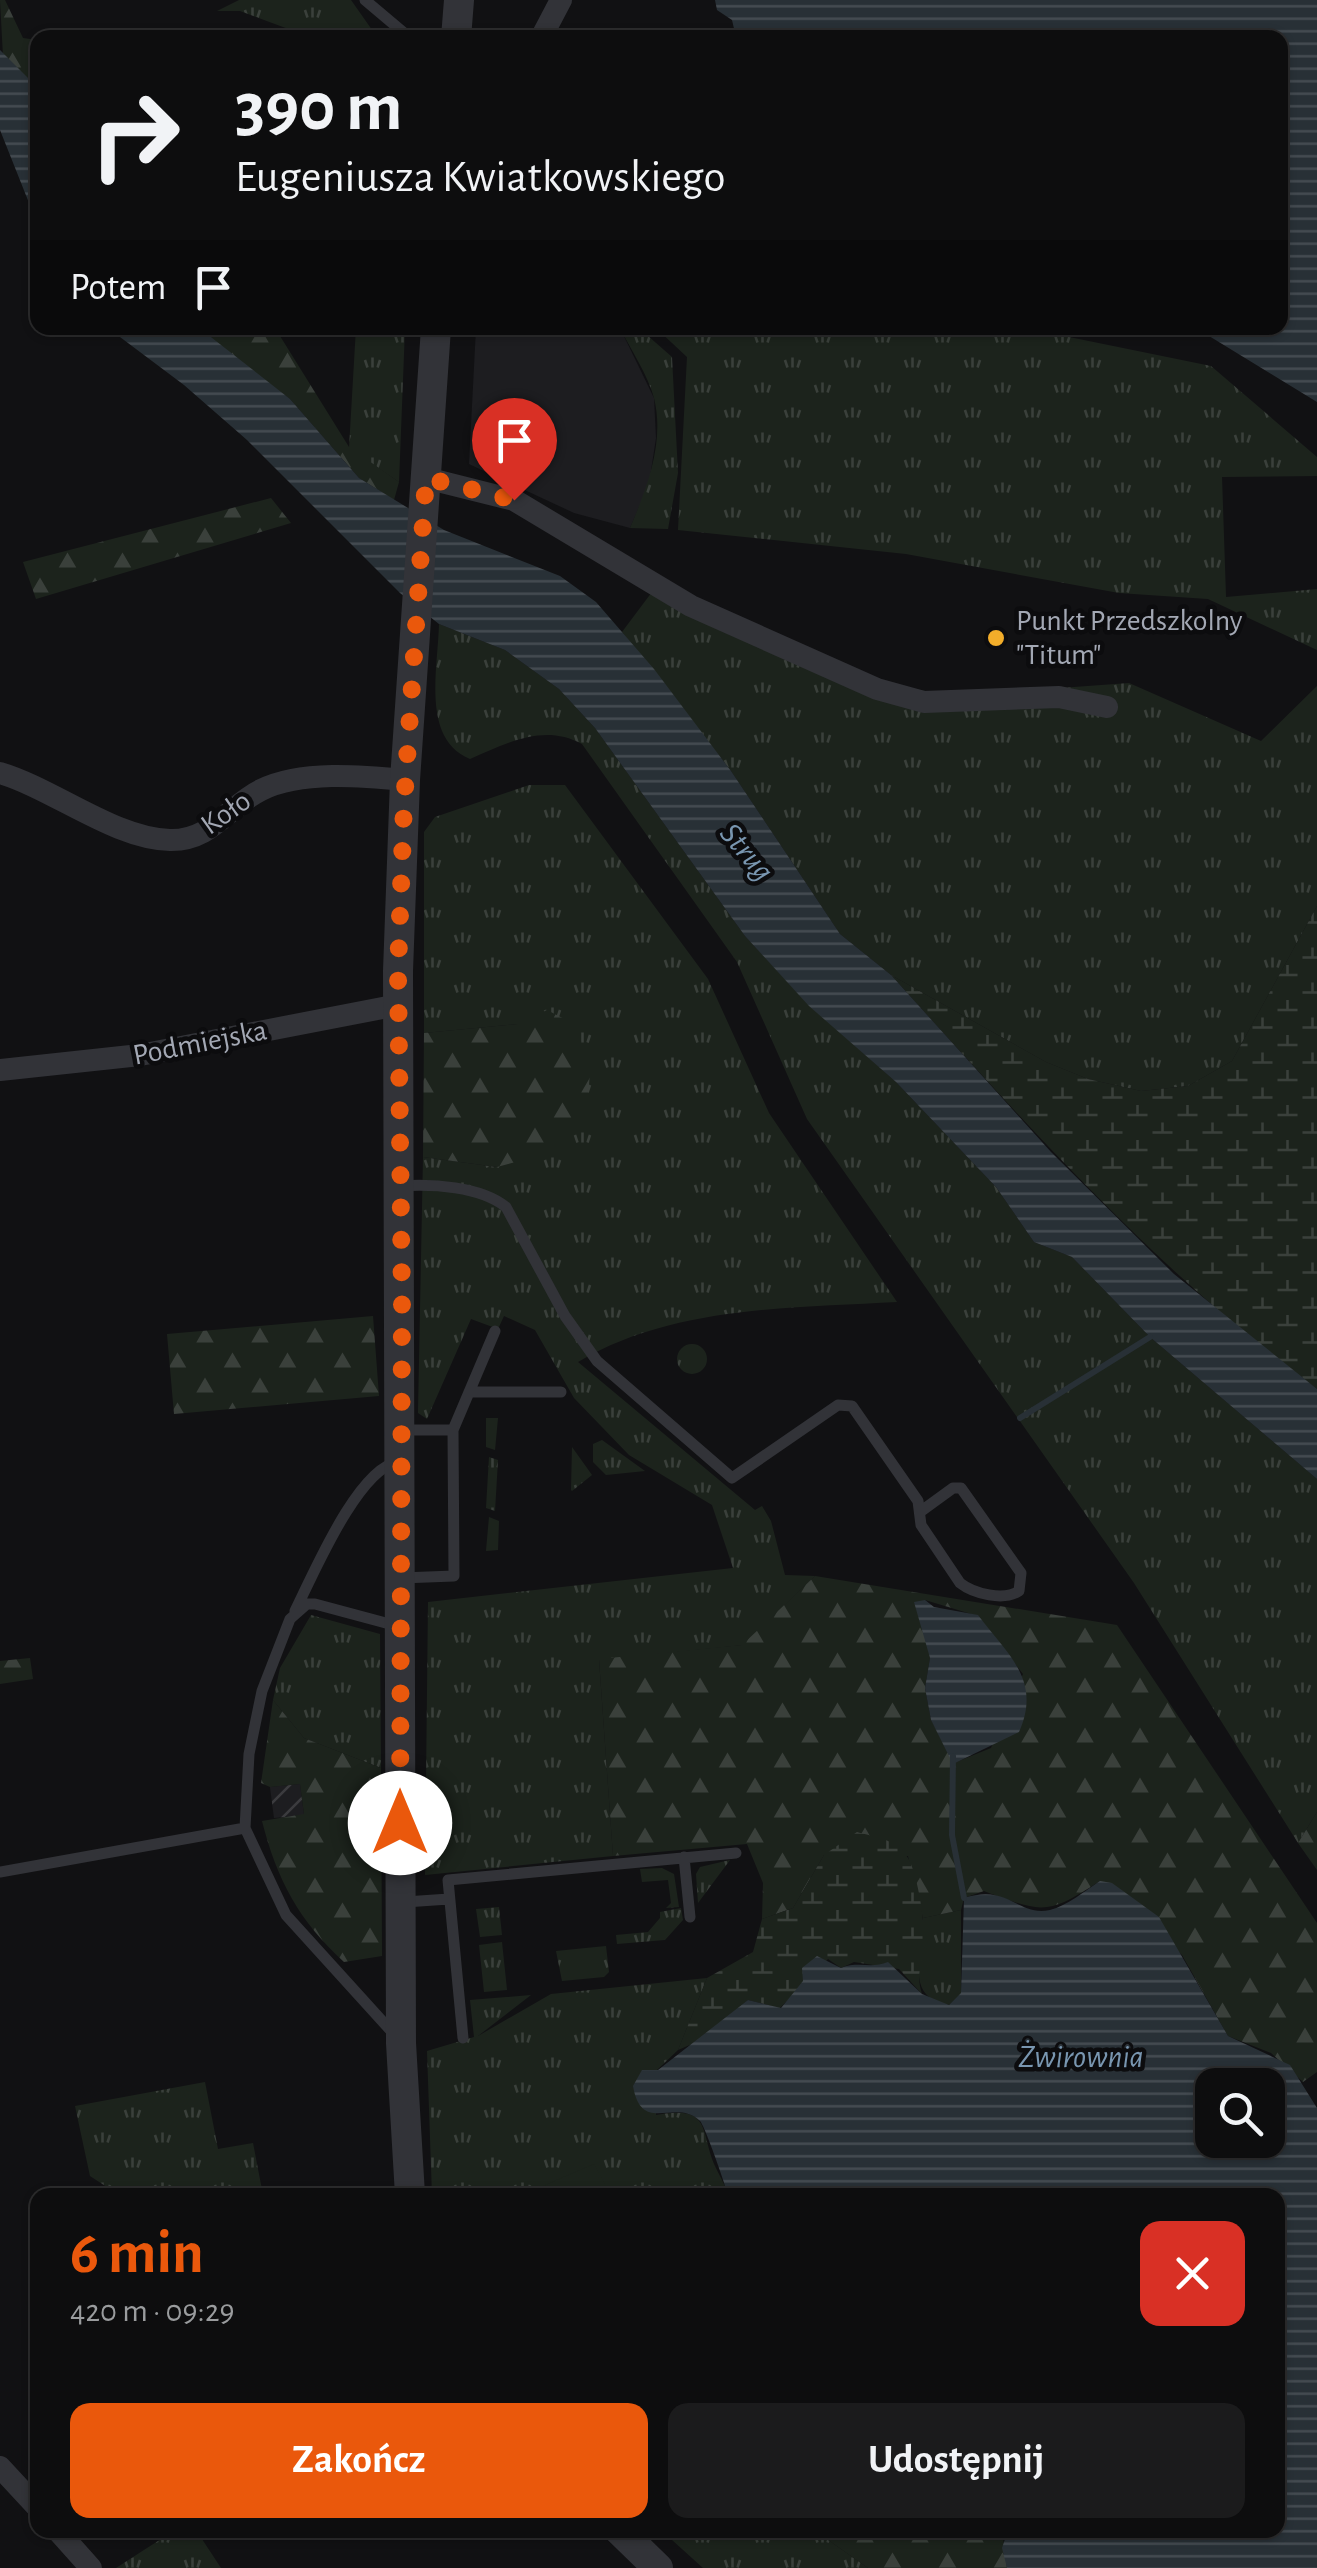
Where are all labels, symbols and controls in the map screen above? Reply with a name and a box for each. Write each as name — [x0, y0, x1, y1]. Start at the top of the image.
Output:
icon: right — [70, 70, 200, 200]
text: 390 m — [235, 73, 403, 143]
text: Eugeniusza Kwiatkowskiego — [235, 155, 726, 200]
icon: arrive — [186, 260, 241, 315]
text: Potem — [70, 269, 166, 307]
pin — [472, 398, 557, 501]
icon: arrive — [487, 413, 542, 468]
place label: Punkt Przedszkolny "Titum" — [1016, 606, 1243, 670]
marker: Punkt Przedszkolny "Titum" — [985, 627, 1007, 649]
street label: Koło — [196, 786, 256, 840]
water label: Strug — [714, 817, 780, 887]
street label: Podmiejska — [131, 1015, 269, 1071]
position arrow — [348, 1771, 452, 1875]
water label: Żwirownia — [1018, 2040, 1144, 2073]
map controls — [1195, 2068, 1285, 2158]
button: search — [1195, 2068, 1285, 2158]
button: close — [1140, 2221, 1245, 2326]
text: 6 min — [70, 2224, 204, 2284]
text: 420 m · 09:29 — [70, 2295, 234, 2327]
button: Zakończ — [70, 2403, 648, 2518]
button: Udostępnij — [668, 2403, 1245, 2518]

